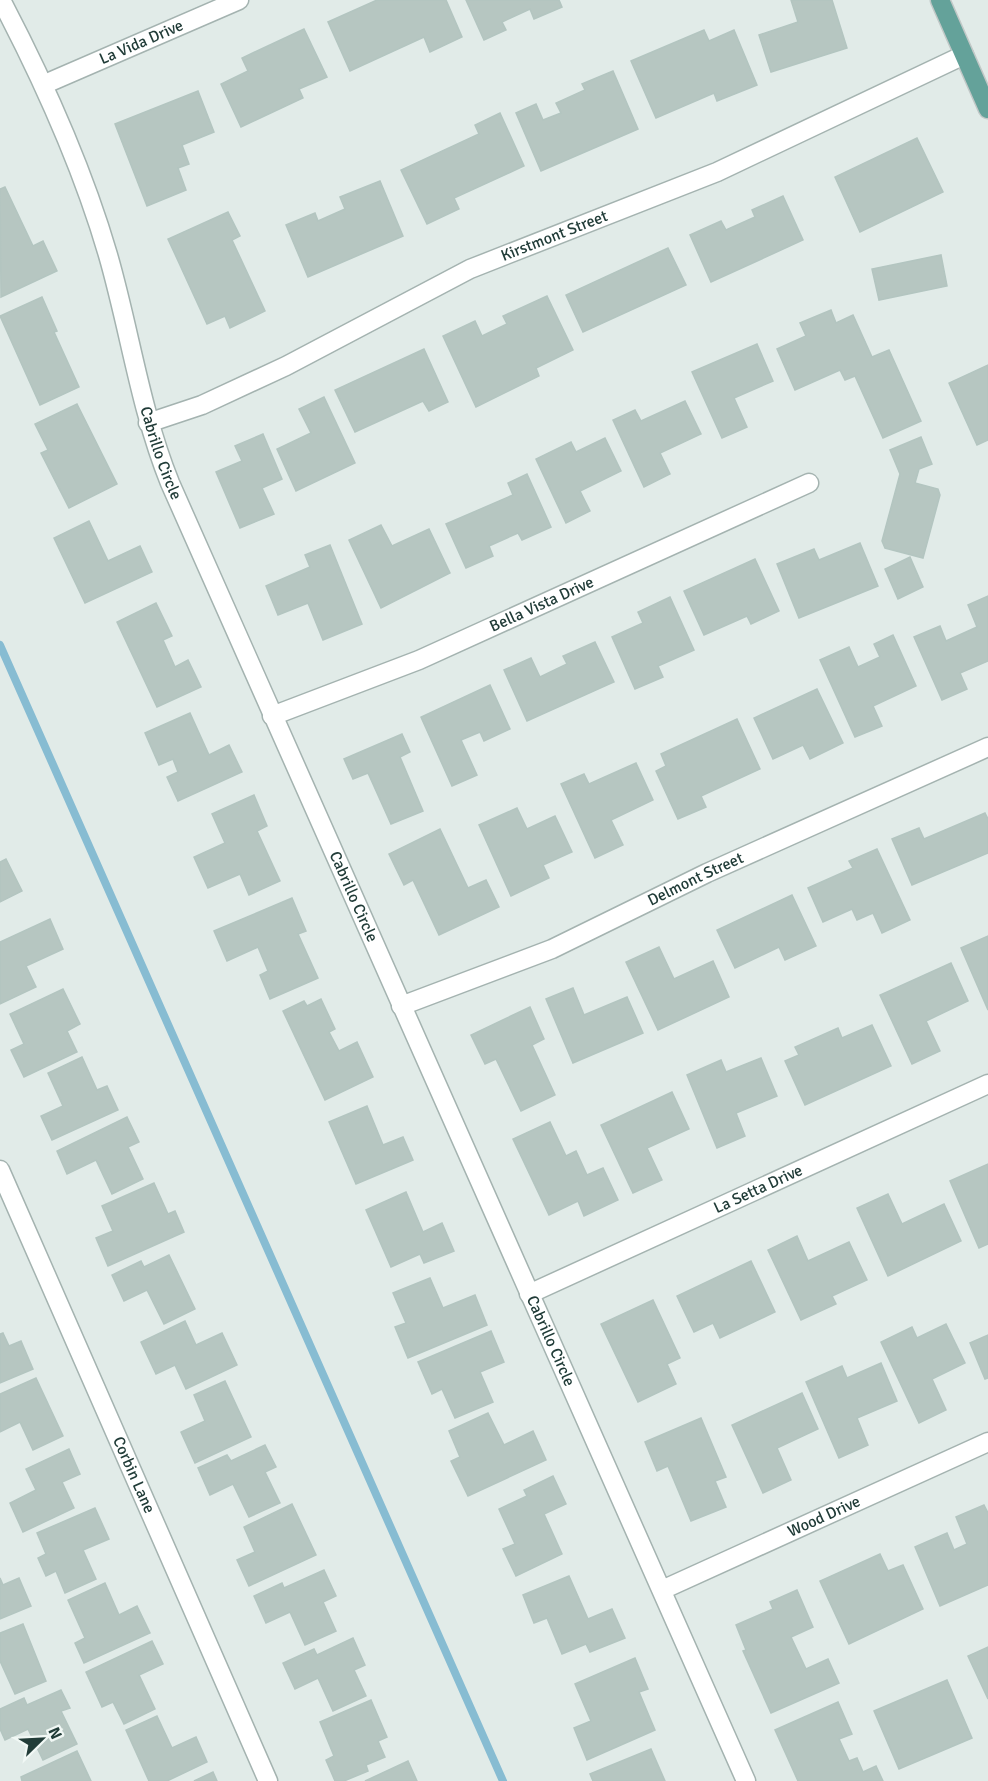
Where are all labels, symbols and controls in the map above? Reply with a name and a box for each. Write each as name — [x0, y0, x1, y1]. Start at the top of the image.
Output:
street label: La Vida Drive — [96, 15, 186, 69]
street label: Kirstmont Street — [498, 206, 611, 266]
street label: Cabrillo Circle — [136, 404, 186, 503]
street label: Bella Vista Drive — [486, 572, 597, 637]
street label: Cabrillo Circle — [325, 848, 382, 945]
street label: Delmont Street — [644, 848, 747, 911]
street label: La Setta Drive — [711, 1160, 806, 1218]
street label: Cabrillo Circle — [522, 1292, 580, 1389]
street label: Corbin Lane — [108, 1433, 159, 1516]
street label: Wood Drive — [785, 1491, 863, 1542]
north arrow — [12, 1709, 72, 1769]
text: N — [43, 1724, 66, 1742]

